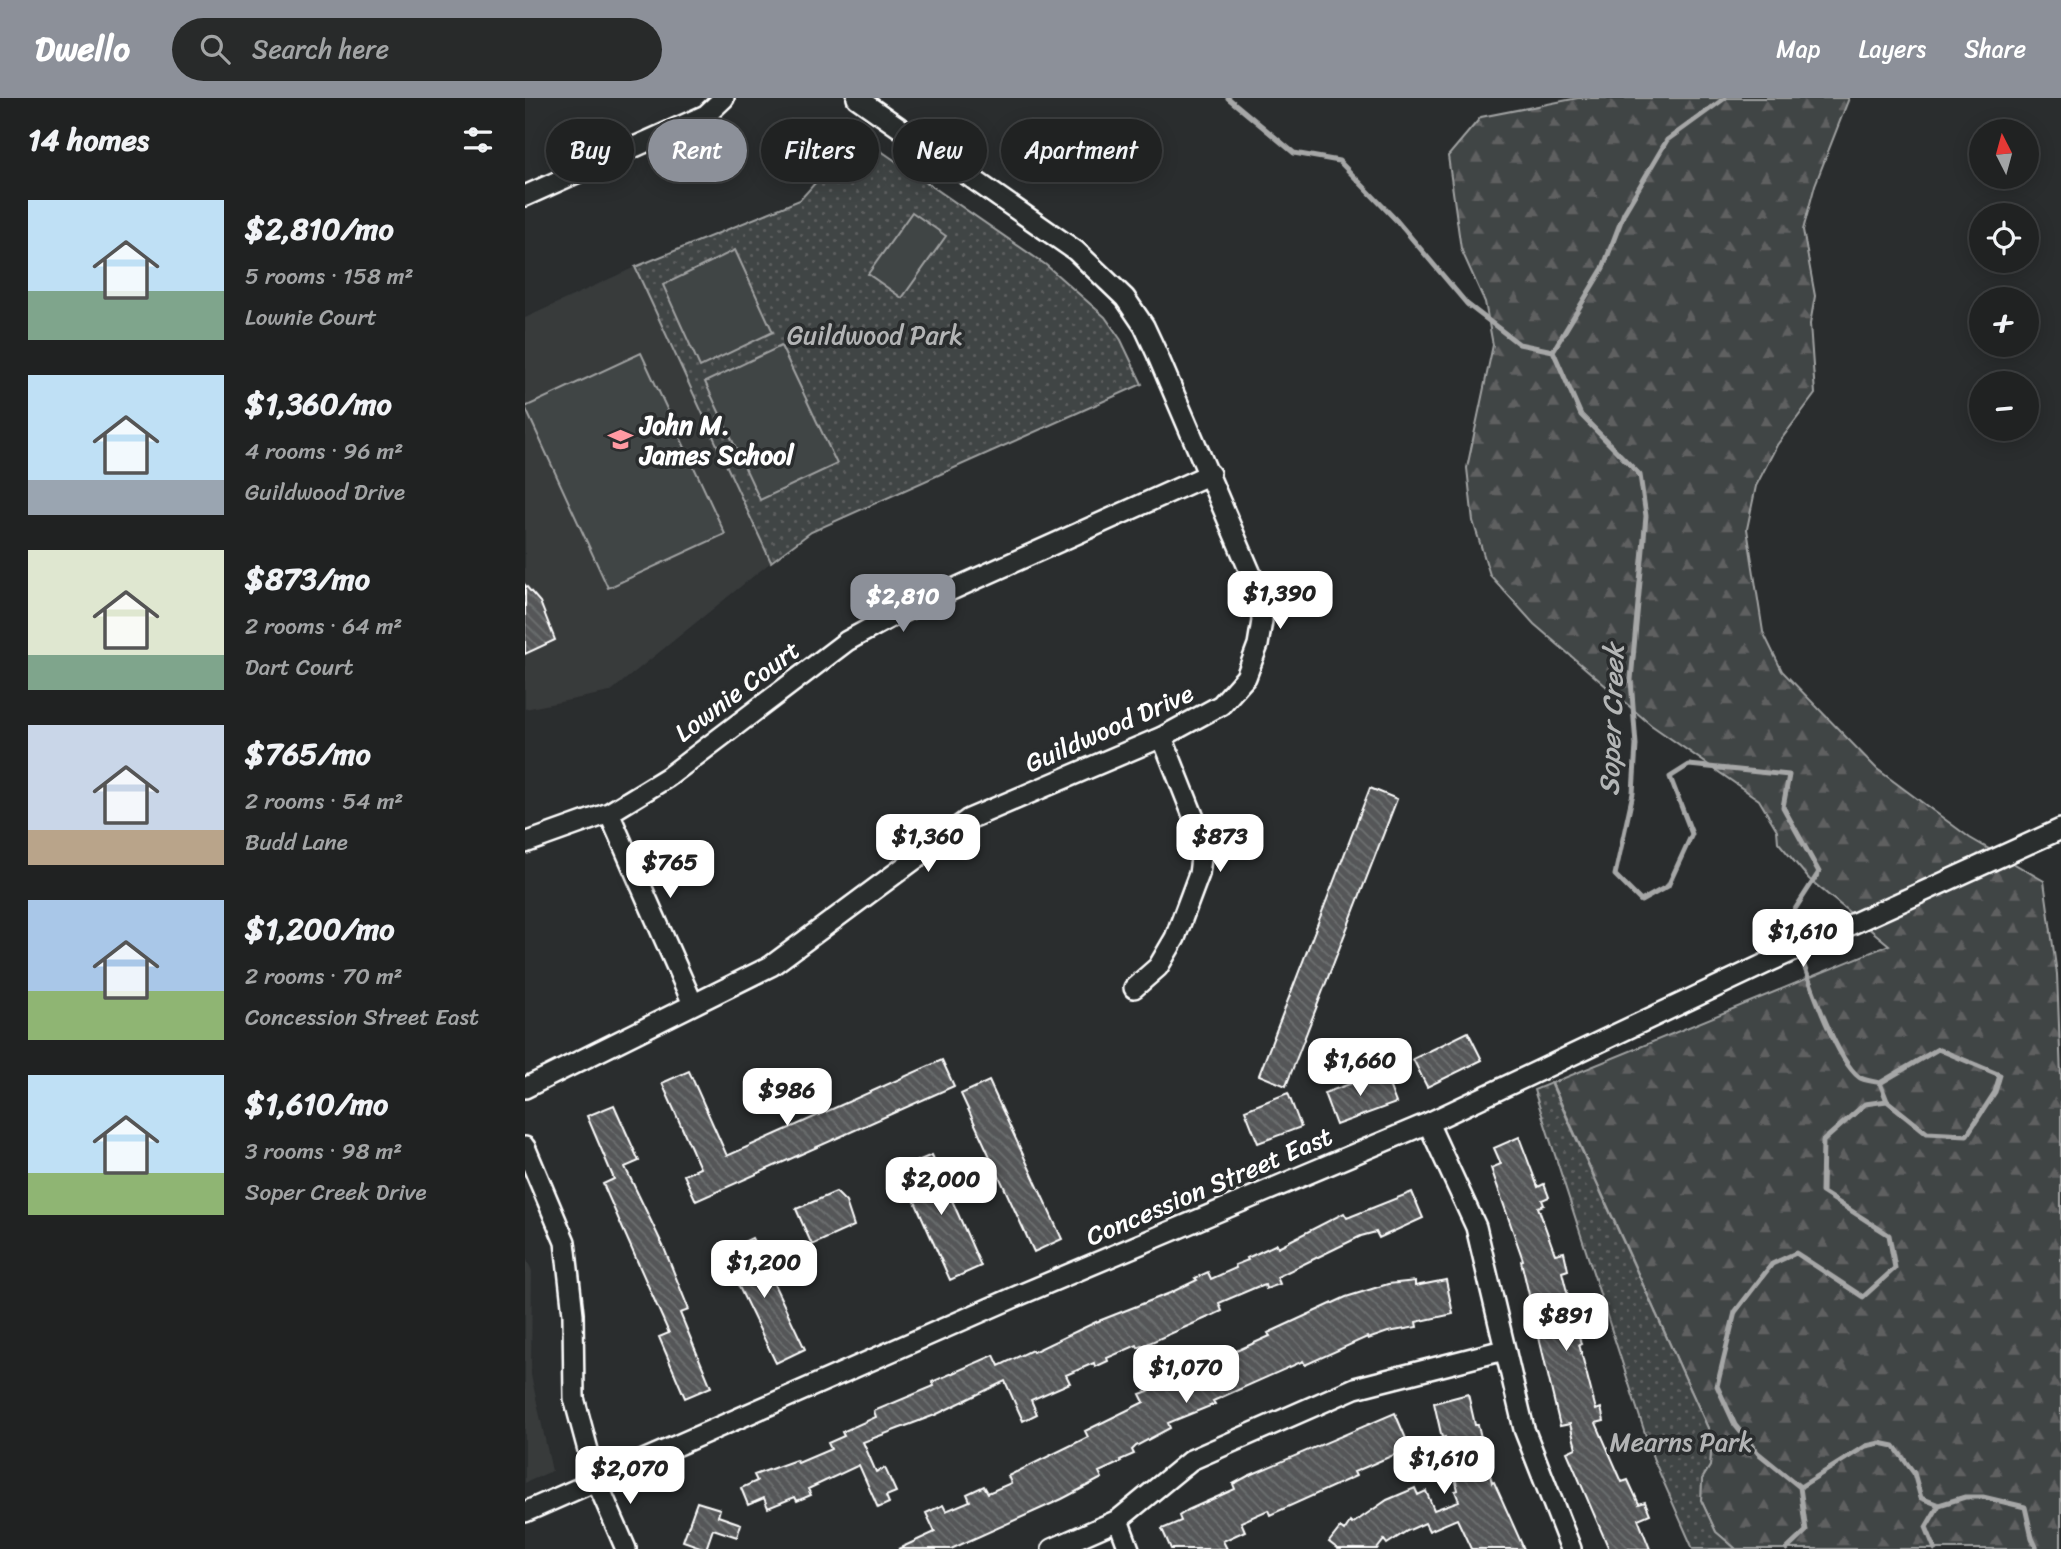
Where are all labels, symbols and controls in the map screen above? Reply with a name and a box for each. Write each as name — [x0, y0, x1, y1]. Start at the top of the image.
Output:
search box — [172, 18, 662, 81]
text: Dwello — [35, 20, 130, 78]
text: Search here — [252, 26, 389, 72]
text: Map — [1776, 28, 1821, 70]
text: Layers — [1859, 28, 1926, 70]
text: Share — [1964, 28, 2026, 70]
icon: search — [196, 30, 234, 68]
text: 14 homes — [28, 113, 149, 167]
chip: Buy — [546, 119, 634, 182]
chip: Rent — [648, 119, 747, 182]
chip: Filters — [761, 119, 879, 182]
chip: New — [893, 119, 987, 182]
chip: Apartment — [1001, 119, 1162, 182]
north arrow — [1969, 119, 2039, 189]
map controls — [1969, 119, 2039, 441]
icon: filters — [459, 121, 497, 159]
text: $2,810/mo — [245, 202, 394, 256]
button: locate — [1969, 203, 2039, 273]
icon: home — [84, 228, 168, 312]
text: 5 rooms · 158 m² — [245, 256, 414, 297]
button: + — [1969, 287, 2039, 357]
text: Lownie Court — [245, 297, 377, 338]
park label: Guildwood Park — [787, 312, 963, 358]
button: − — [1969, 371, 2039, 441]
text: $1,360/mo — [245, 377, 392, 431]
place label: John M. James School — [638, 402, 795, 478]
icon: home — [84, 403, 168, 487]
school or university icon: John M. James School — [606, 426, 634, 454]
text: 4 rooms · 96 m² — [245, 431, 403, 472]
text: Guildwood Drive — [245, 472, 405, 513]
text: $873/mo — [245, 552, 370, 606]
pin: $1,390 — [1223, 572, 1337, 631]
text: $1,390 — [1244, 573, 1316, 614]
pin: $2,810 — [846, 574, 960, 634]
text: $2,810 — [866, 576, 940, 617]
icon: home — [84, 578, 168, 662]
text: 2 rooms · 64 m² — [245, 606, 402, 647]
street label: Lownie Court — [664, 628, 810, 754]
water label: Soper Creek — [1584, 640, 1639, 797]
text: Dart Court — [245, 647, 354, 688]
street label: Guildwood Drive — [1017, 670, 1201, 786]
text: $765/mo — [245, 727, 371, 781]
icon: home — [84, 753, 168, 837]
text: 2 rooms · 54 m² — [245, 781, 403, 822]
pin: $1,360 — [871, 814, 985, 874]
pin: $873 — [1179, 814, 1261, 874]
text: $1,360 — [892, 816, 964, 857]
text: $873 — [1192, 816, 1248, 857]
text: Budd Lane — [245, 822, 348, 863]
pin: $765 — [629, 840, 711, 900]
text: $765 — [642, 842, 698, 883]
text: $1,200/mo — [245, 902, 395, 956]
pin: $1,610 — [1746, 910, 1860, 969]
text: $1,610 — [1769, 911, 1838, 952]
icon: home — [84, 928, 168, 1012]
text: 2 rooms · 70 m² — [245, 956, 403, 997]
text: Concession Street East — [245, 997, 479, 1038]
pin: $1,660 — [1303, 1038, 1417, 1098]
text: $1,660 — [1324, 1040, 1396, 1081]
pin: $986 — [746, 1068, 828, 1128]
text: $986 — [759, 1070, 815, 1111]
text: $1,610/mo — [245, 1077, 388, 1131]
icon: home — [84, 1103, 168, 1187]
street label: Concession Street East — [1078, 1113, 1340, 1259]
text: 3 rooms · 98 m² — [245, 1131, 402, 1172]
pin: $2,000 — [884, 1158, 998, 1217]
text: $2,000 — [902, 1159, 980, 1200]
text: Soper Creek Drive — [245, 1172, 427, 1213]
pin: $1,200 — [707, 1240, 821, 1300]
text: $1,200 — [727, 1242, 801, 1283]
pin: $891 — [1525, 1294, 1607, 1353]
text: $891 — [1539, 1295, 1593, 1336]
pin: $1,070 — [1129, 1346, 1243, 1405]
text: $1,070 — [1149, 1347, 1223, 1388]
park label: Mearns Park — [1609, 1419, 1753, 1465]
pin: $1,610 — [1387, 1436, 1501, 1496]
text: $1,610 — [1410, 1438, 1479, 1479]
pin: $2,070 — [573, 1446, 687, 1506]
text: $2,070 — [591, 1448, 669, 1489]

